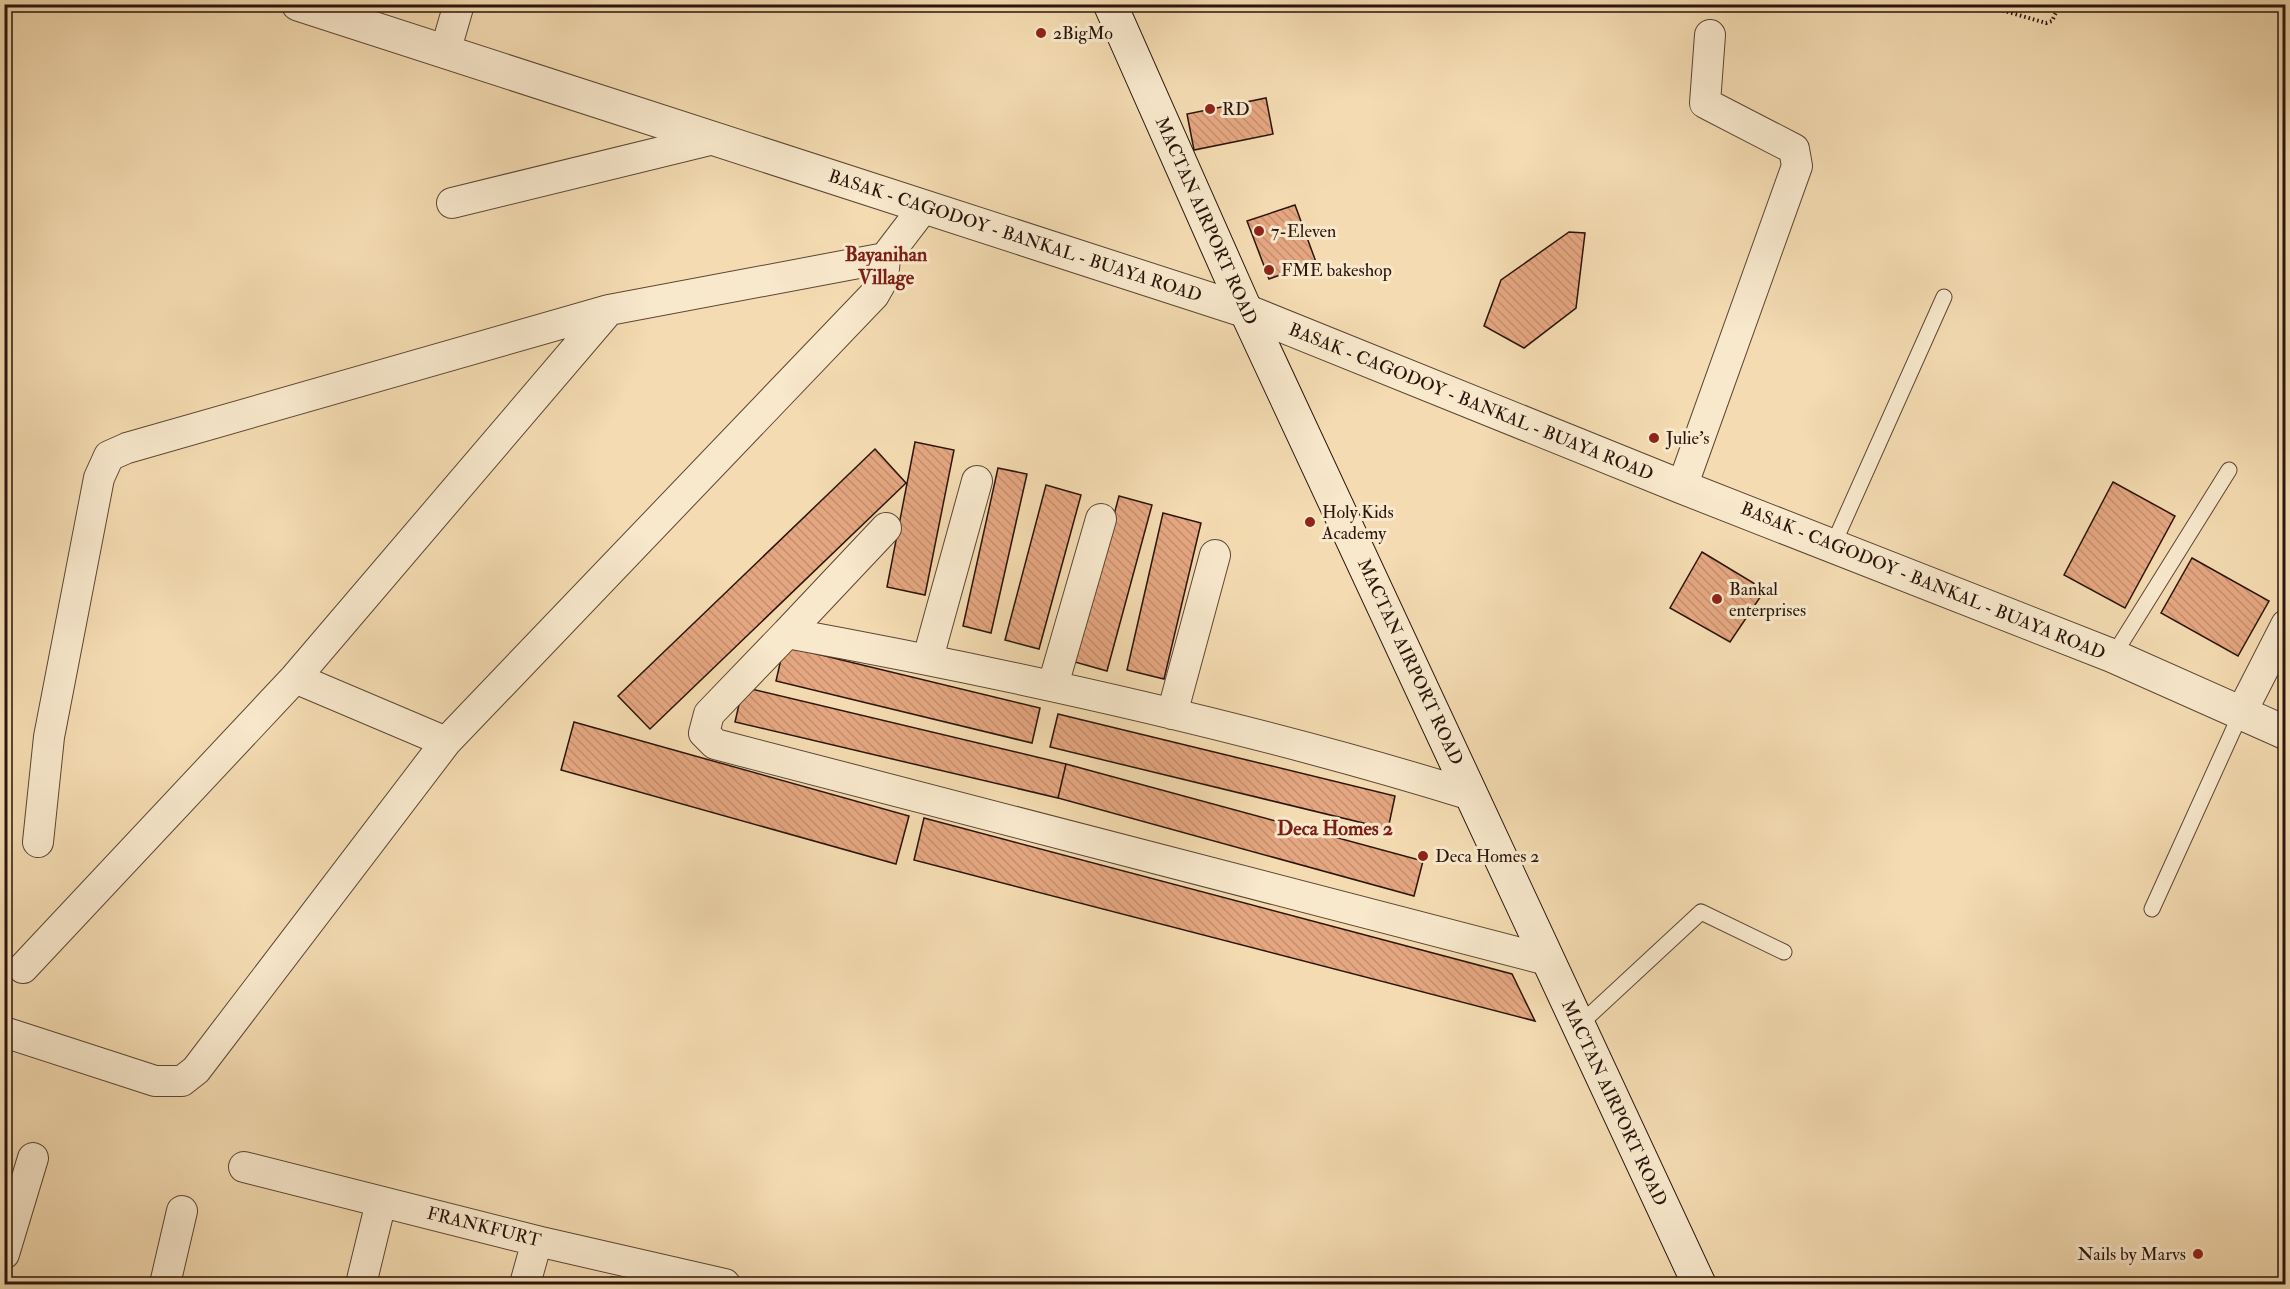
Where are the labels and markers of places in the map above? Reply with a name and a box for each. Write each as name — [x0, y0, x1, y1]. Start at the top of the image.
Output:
place label: 2BigMo — [1053, 22, 1113, 45]
marker: 2BigMo — [1034, 26, 1048, 40]
place label: RD — [1222, 98, 1250, 121]
marker: RD — [1203, 102, 1217, 116]
place label: 7-Eleven — [1271, 220, 1336, 243]
marker: 7-Eleven — [1252, 224, 1266, 238]
place label: FME bakeshop — [1281, 259, 1392, 282]
marker: FME bakeshop — [1262, 263, 1276, 277]
place label: Julie's — [1665, 427, 1710, 450]
marker: Julie's — [1647, 431, 1661, 445]
place label: Holy Kids Academy — [1321, 501, 1394, 545]
marker: Holy Kids Academy — [1303, 515, 1317, 529]
place label: Bankal enterprises — [1729, 578, 1806, 622]
marker: Bankal enterprises — [1710, 592, 1724, 606]
place label: Deca Homes 2 — [1435, 845, 1539, 868]
marker: Deca Homes 2 — [1416, 849, 1430, 863]
place label: Nails by Marvs — [2078, 1243, 2186, 1266]
marker: Nails by Marvs — [2191, 1247, 2205, 1261]

